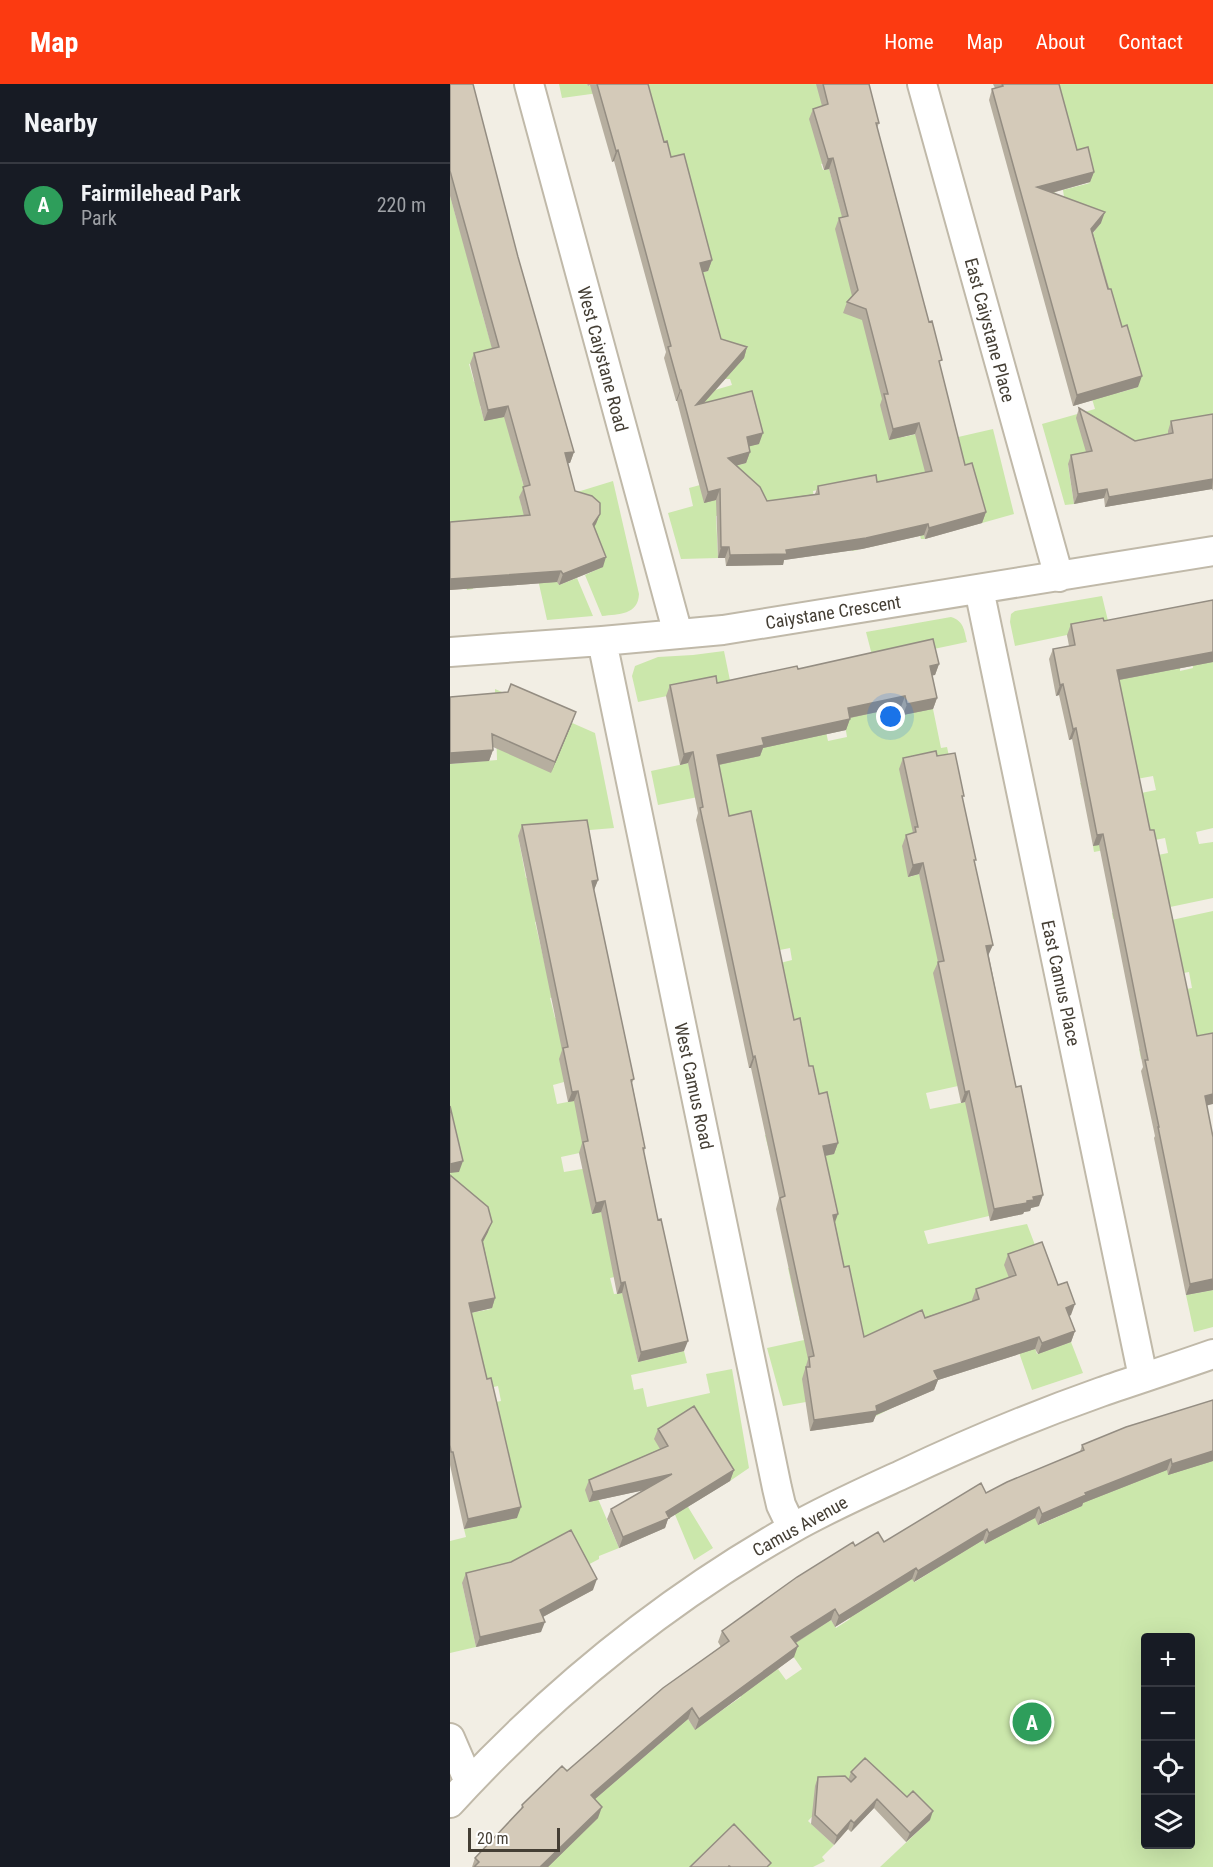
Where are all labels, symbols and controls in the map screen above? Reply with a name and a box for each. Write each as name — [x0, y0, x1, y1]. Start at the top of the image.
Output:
text: Map — [30, 26, 78, 59]
text: Home — [884, 30, 934, 54]
text: Map — [967, 30, 1003, 54]
text: About — [1036, 30, 1085, 54]
text: Contact — [1118, 30, 1183, 54]
text: Nearby — [24, 108, 98, 138]
text: Fairmilehead Park — [81, 181, 240, 206]
text: A — [38, 193, 49, 217]
text: 220 m — [377, 193, 426, 217]
text: Park — [81, 206, 117, 230]
street label: East Caiystane Place — [961, 256, 1019, 404]
street label: West Caiystane Road — [573, 284, 633, 434]
street label: Caiystane Crescent — [764, 591, 902, 633]
your location — [876, 702, 905, 731]
street label: East Camus Place — [1037, 918, 1085, 1048]
street label: West Camus Road — [670, 1021, 718, 1151]
street label: Camus Avenue — [749, 1491, 851, 1561]
map controls — [1141, 1633, 1195, 1849]
button: + — [1141, 1633, 1195, 1687]
button: − — [1141, 1687, 1195, 1741]
pin: A — [1012, 1700, 1052, 1744]
button: locate — [1141, 1741, 1195, 1795]
button: layers — [1141, 1795, 1195, 1849]
scale bar — [468, 1825, 560, 1852]
text: 20 m — [477, 1829, 509, 1848]

